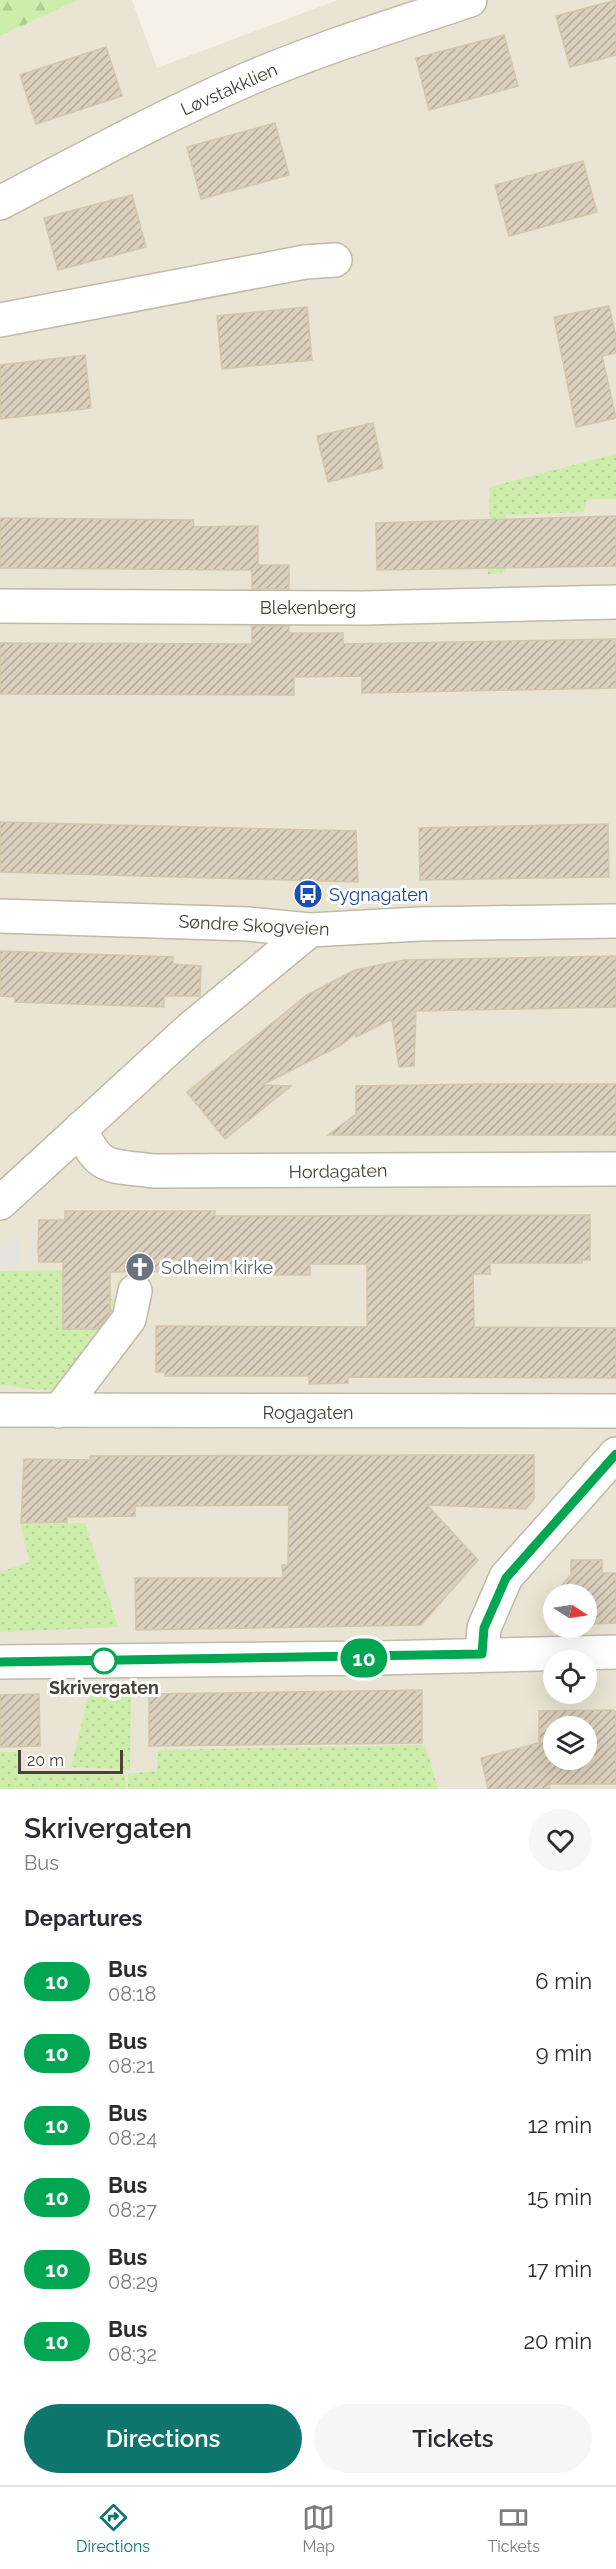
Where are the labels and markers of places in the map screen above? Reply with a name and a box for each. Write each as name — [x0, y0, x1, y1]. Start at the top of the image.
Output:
bus stop icon: Sygnagaten — [292, 878, 324, 910]
place label: Sygnagaten — [329, 884, 428, 905]
church icon: Solheim kirke — [124, 1251, 156, 1283]
place label: Solheim kirke — [161, 1257, 273, 1278]
marker: Skrivergaten — [91, 1648, 117, 1674]
place label: Skrivergaten — [49, 1677, 159, 1698]

